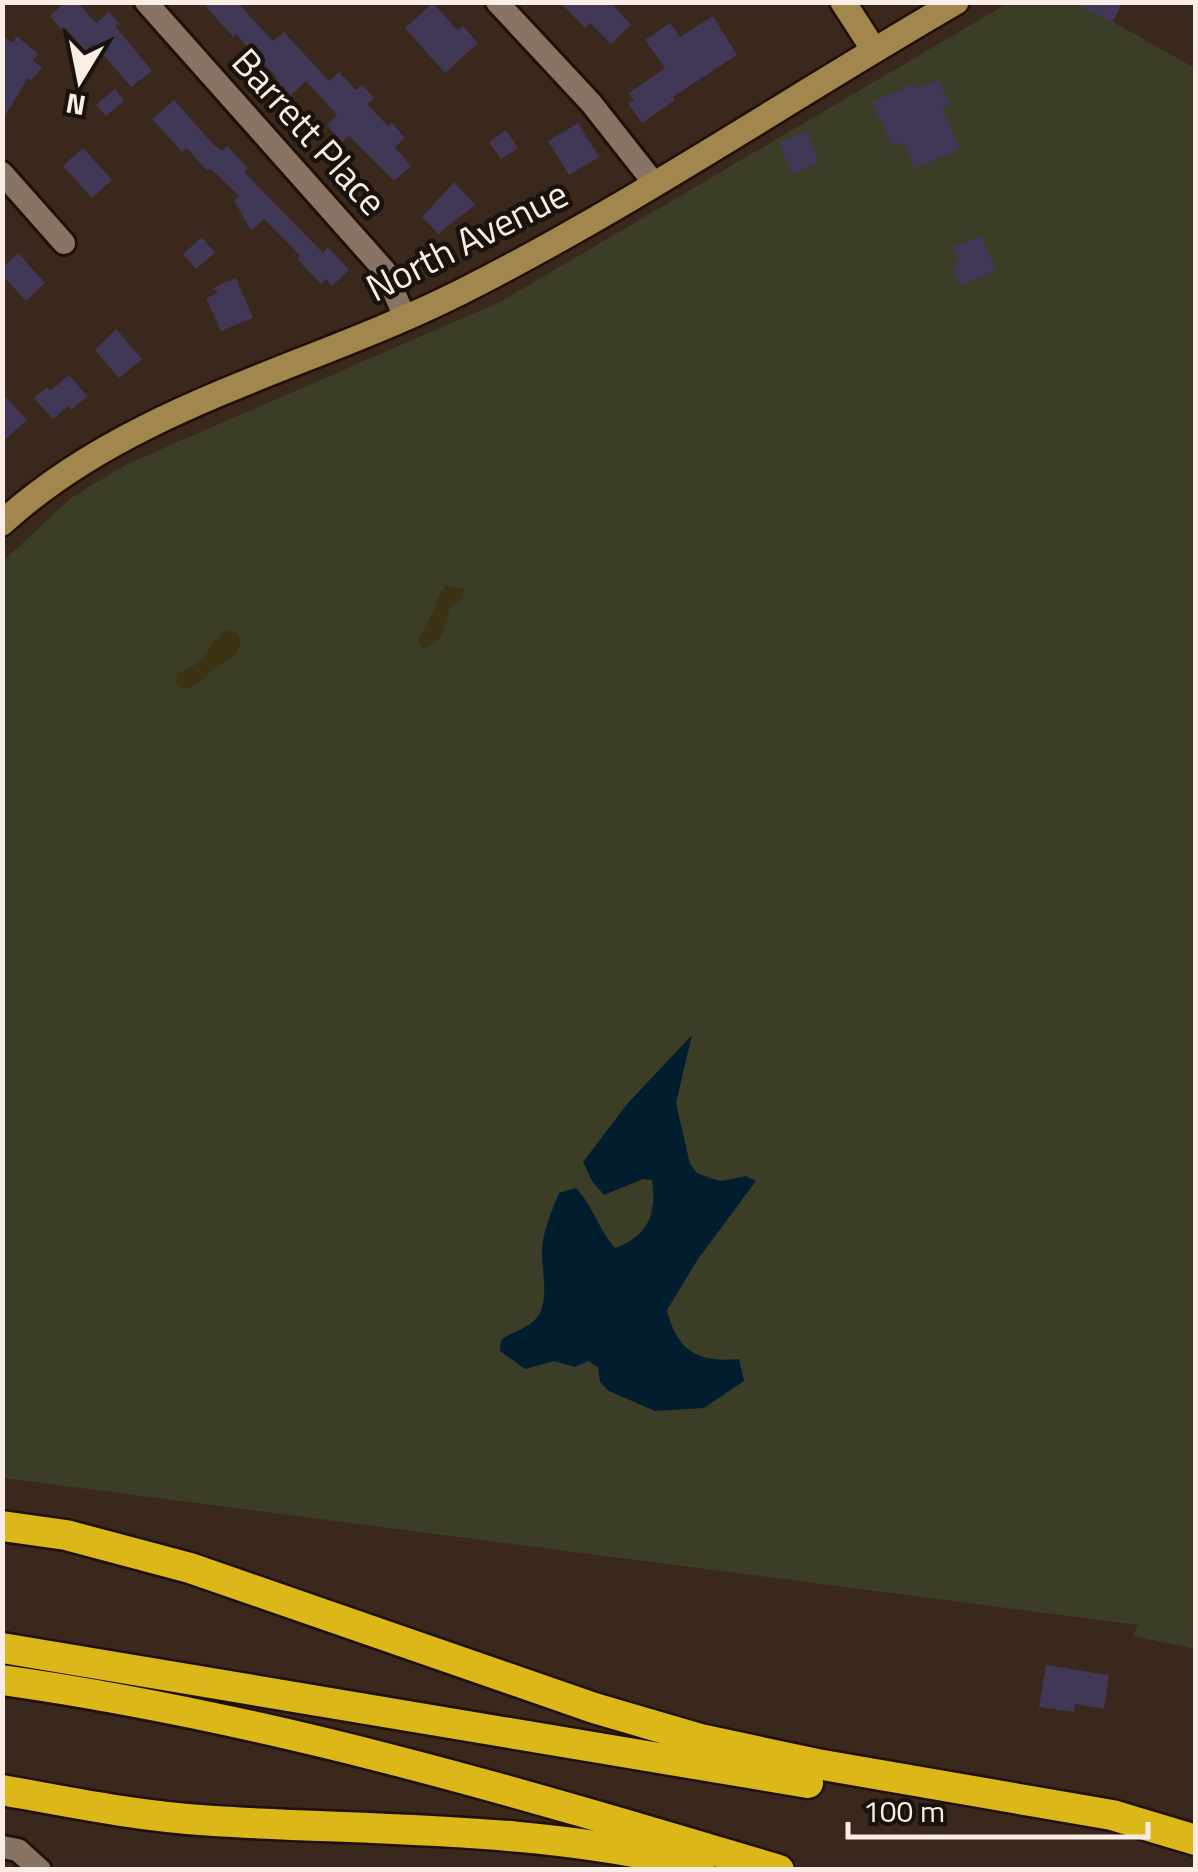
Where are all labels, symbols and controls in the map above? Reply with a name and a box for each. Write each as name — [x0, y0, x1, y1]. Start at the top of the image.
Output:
north arrow — [30, 30, 130, 130]
street label: Barrett Place — [218, 35, 401, 228]
text: N — [62, 82, 89, 128]
street label: North Avenue — [356, 164, 578, 316]
scale bar — [848, 1777, 1148, 1839]
text: 100 m — [863, 1788, 945, 1834]

